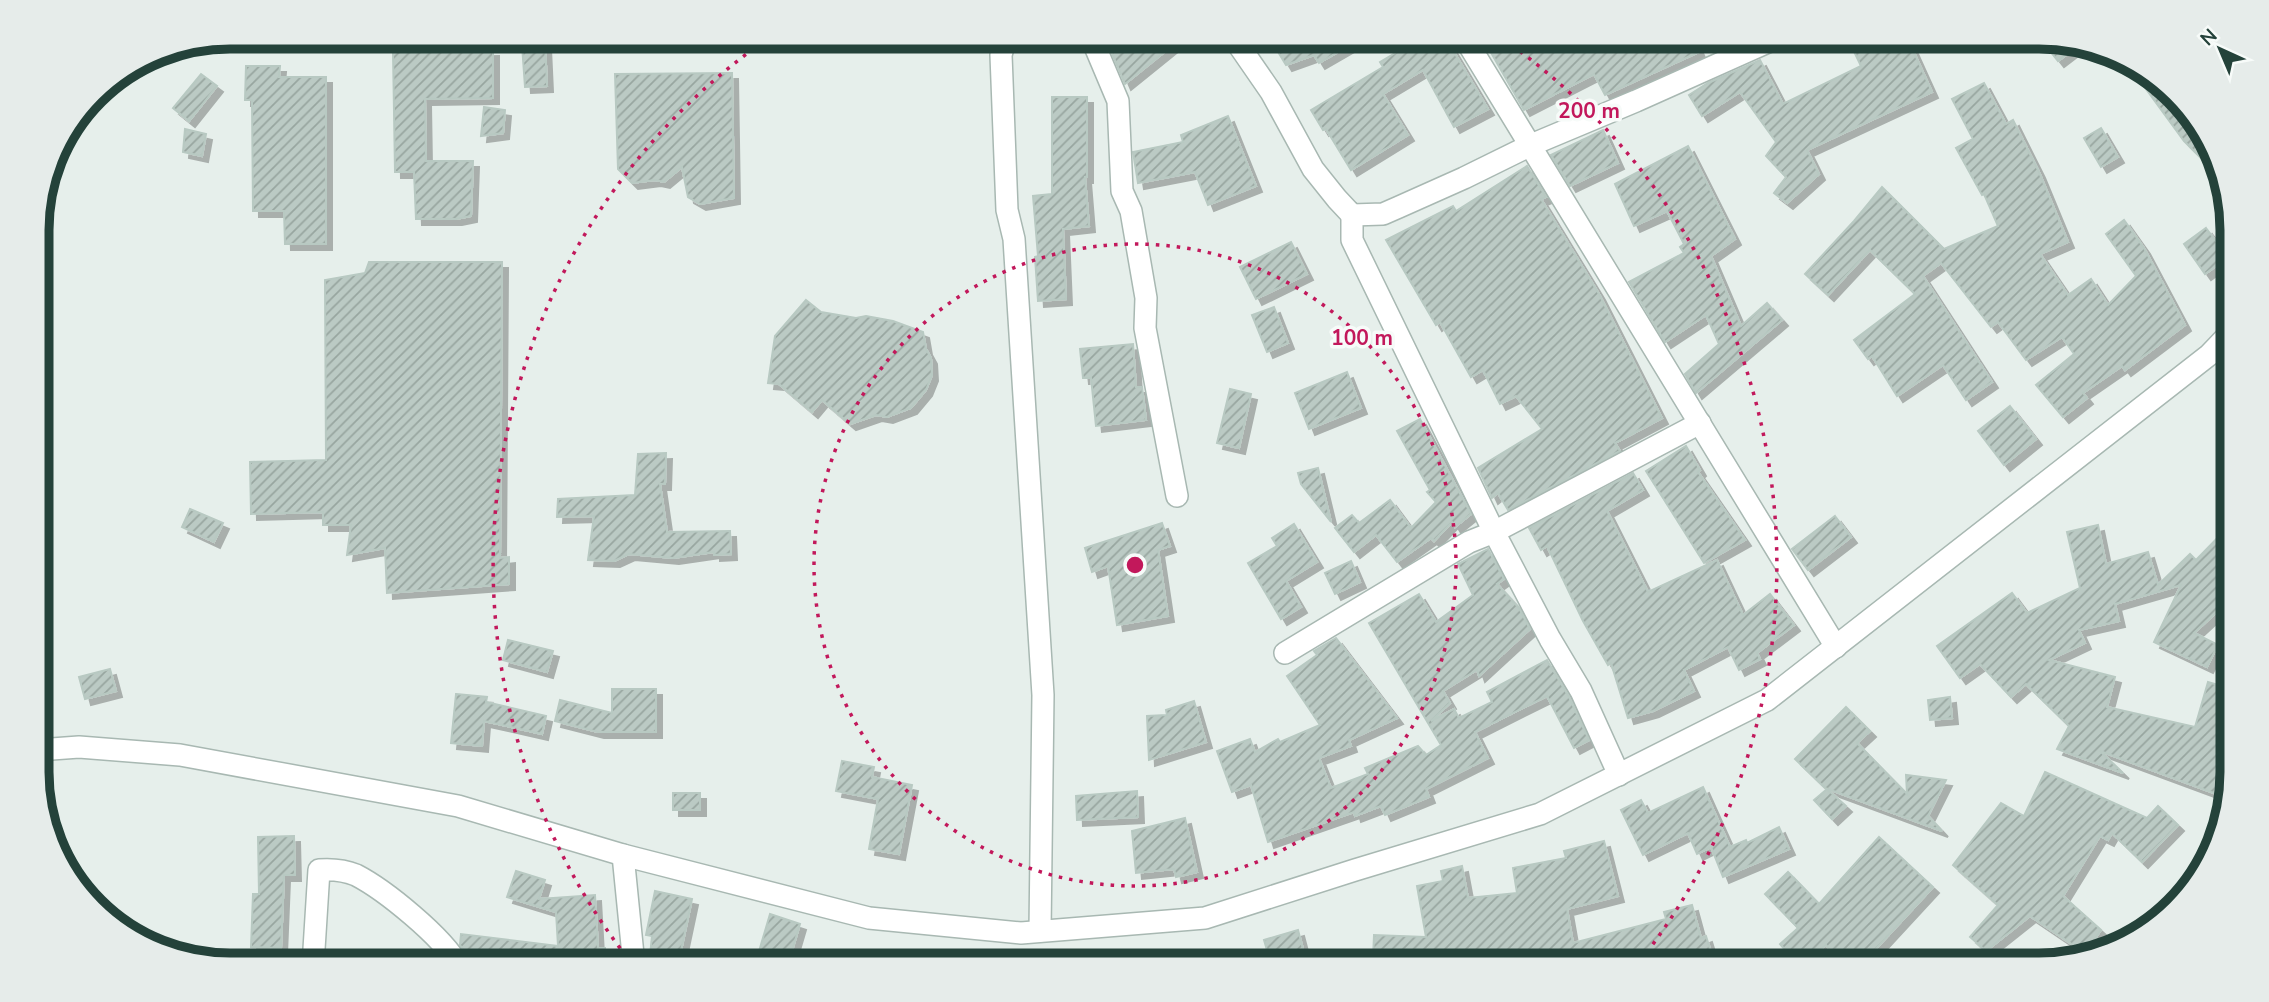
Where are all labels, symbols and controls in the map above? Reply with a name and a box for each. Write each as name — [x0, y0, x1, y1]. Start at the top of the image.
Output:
north arrow — [2185, 14, 2255, 84]
text: N — [2195, 23, 2223, 52]
text: 200 m — [1558, 97, 1620, 125]
text: 100 m — [1331, 324, 1393, 352]
centre of rings — [1123, 553, 1147, 577]

